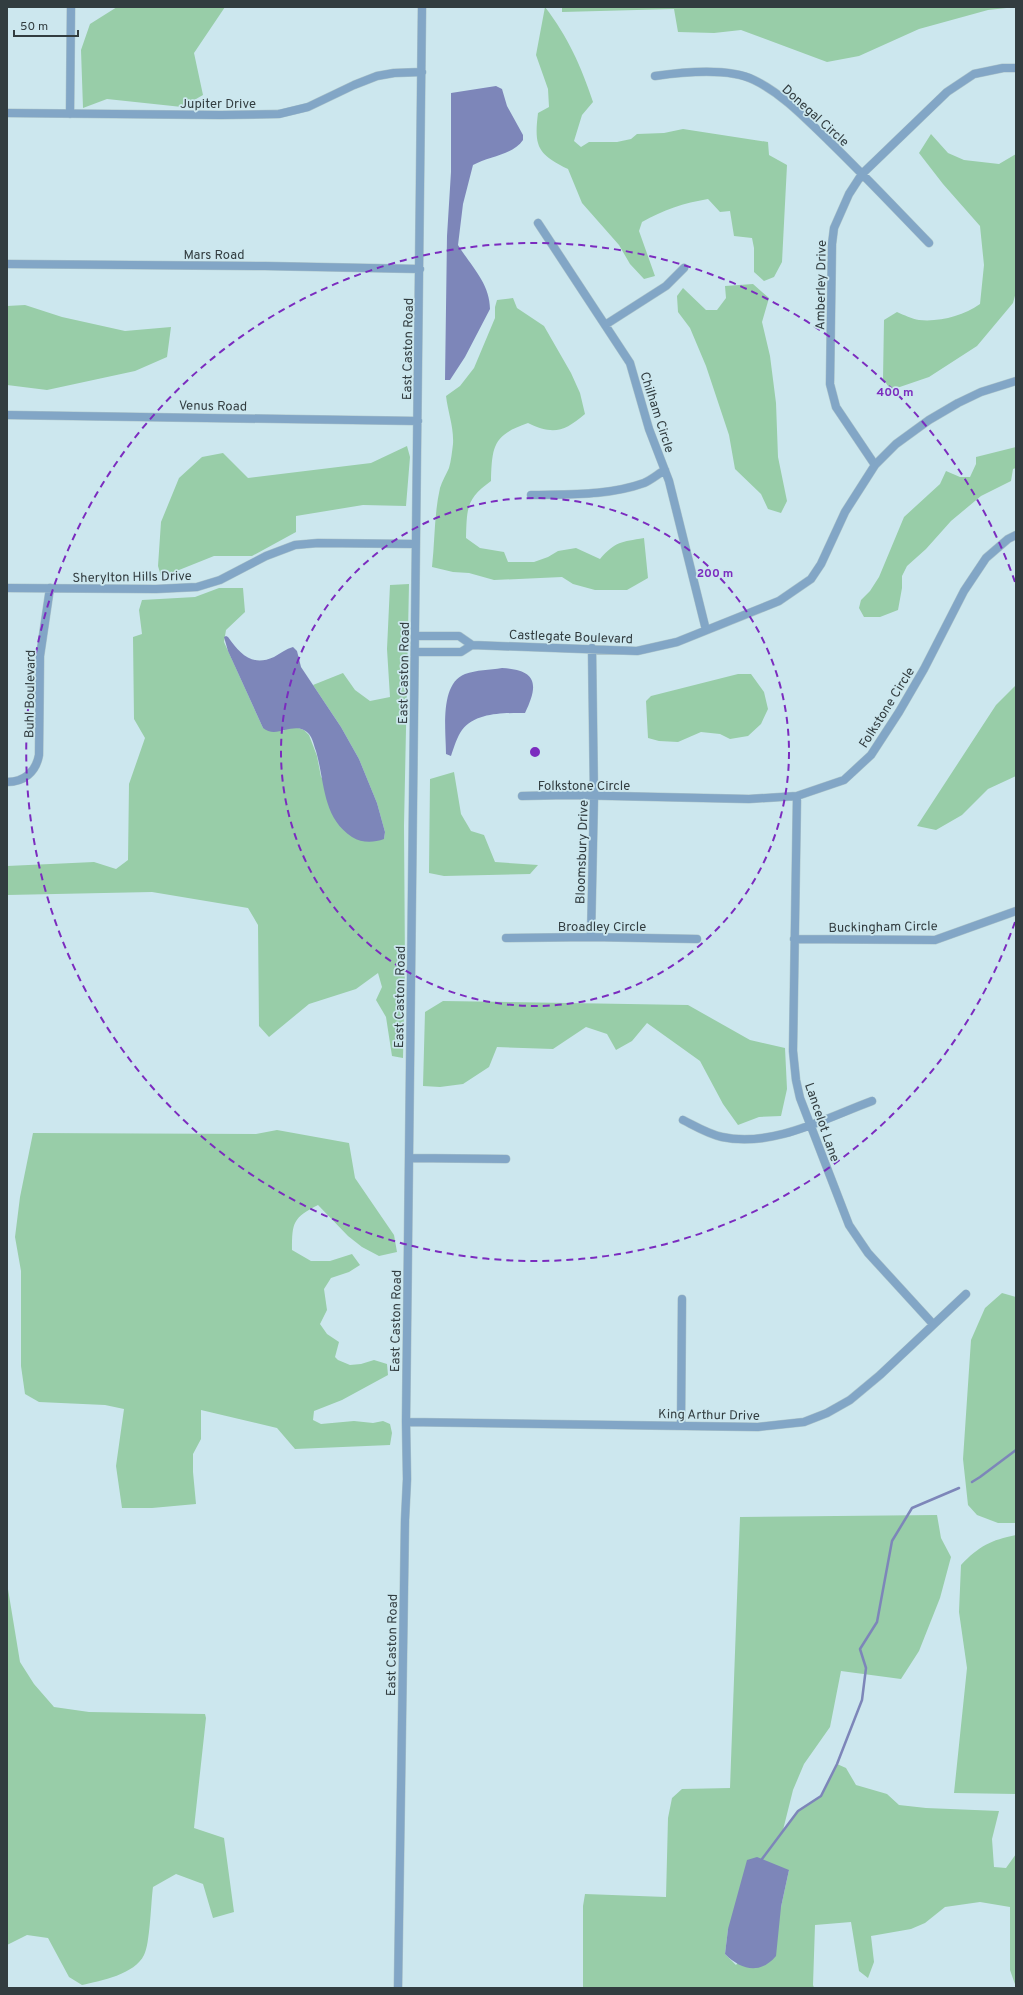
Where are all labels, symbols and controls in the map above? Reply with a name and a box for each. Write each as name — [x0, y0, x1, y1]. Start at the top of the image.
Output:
scale bar — [14, 12, 78, 38]
text: 50 m — [20, 19, 48, 35]
street label: Donegal Circle — [778, 82, 851, 151]
street label: Jupiter Drive — [180, 97, 256, 113]
street label: Amberley Drive — [813, 240, 831, 330]
street label: Mars Road — [183, 248, 245, 264]
street label: East Caston Road — [400, 298, 418, 400]
street label: Chilham Circle — [635, 370, 677, 455]
text: 400 m — [876, 385, 914, 401]
street label: Venus Road — [179, 398, 247, 416]
text: 200 m — [697, 566, 733, 582]
street label: Sherylton Hills Drive — [72, 569, 192, 587]
street label: East Caston Road — [396, 622, 414, 724]
street label: Castlegate Boulevard — [509, 628, 633, 648]
street label: Buhl Boulevard — [22, 650, 40, 738]
street label: Folkstone Circle — [856, 665, 919, 751]
centre of rings — [528, 745, 542, 759]
street label: Folkstone Circle — [538, 779, 630, 795]
street label: Bloomsbury Drive — [573, 800, 593, 904]
street label: Buckingham Circle — [828, 919, 938, 937]
street label: Broadley Circle — [558, 920, 646, 936]
street label: East Caston Road — [392, 946, 410, 1048]
street label: Lancelot Lane — [800, 1081, 842, 1164]
street label: East Caston Road — [388, 1270, 406, 1372]
street label: King Arthur Drive — [658, 1407, 760, 1425]
street label: East Caston Road — [384, 1594, 402, 1696]

